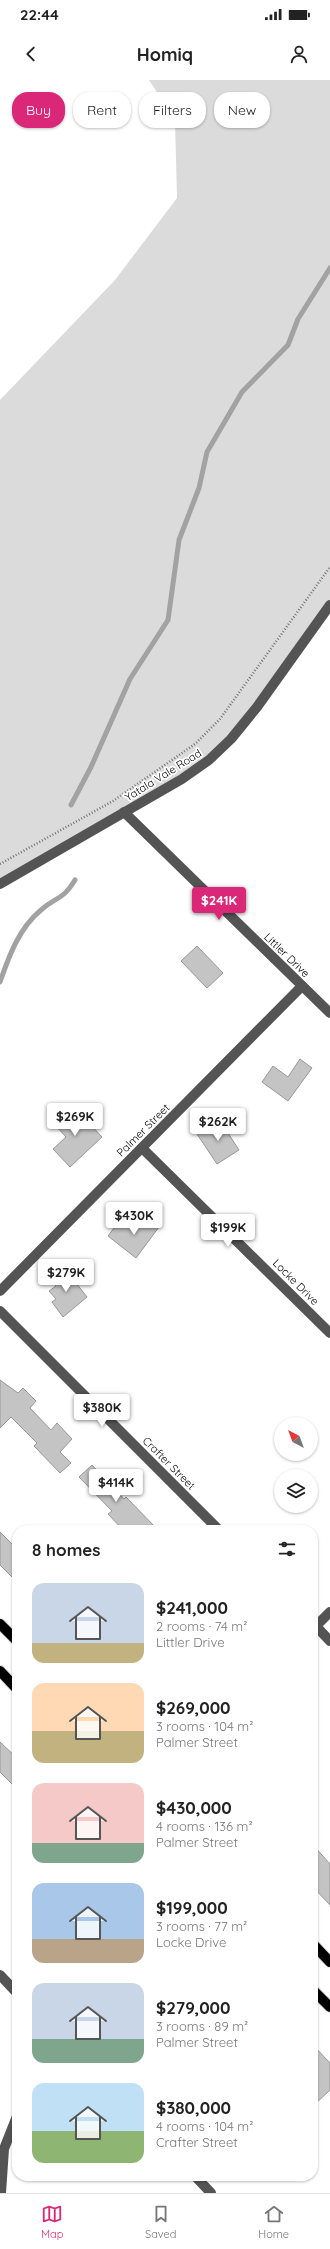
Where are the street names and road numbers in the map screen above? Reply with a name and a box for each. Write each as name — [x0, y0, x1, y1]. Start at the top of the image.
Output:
street label: Yatala Vale Road — [122, 746, 204, 804]
street label: Littler Drive — [261, 930, 313, 980]
street label: Palmer Street — [114, 1100, 173, 1159]
street label: Locke Drive — [270, 1256, 322, 1308]
street label: Crafter Street — [140, 1434, 199, 1493]

